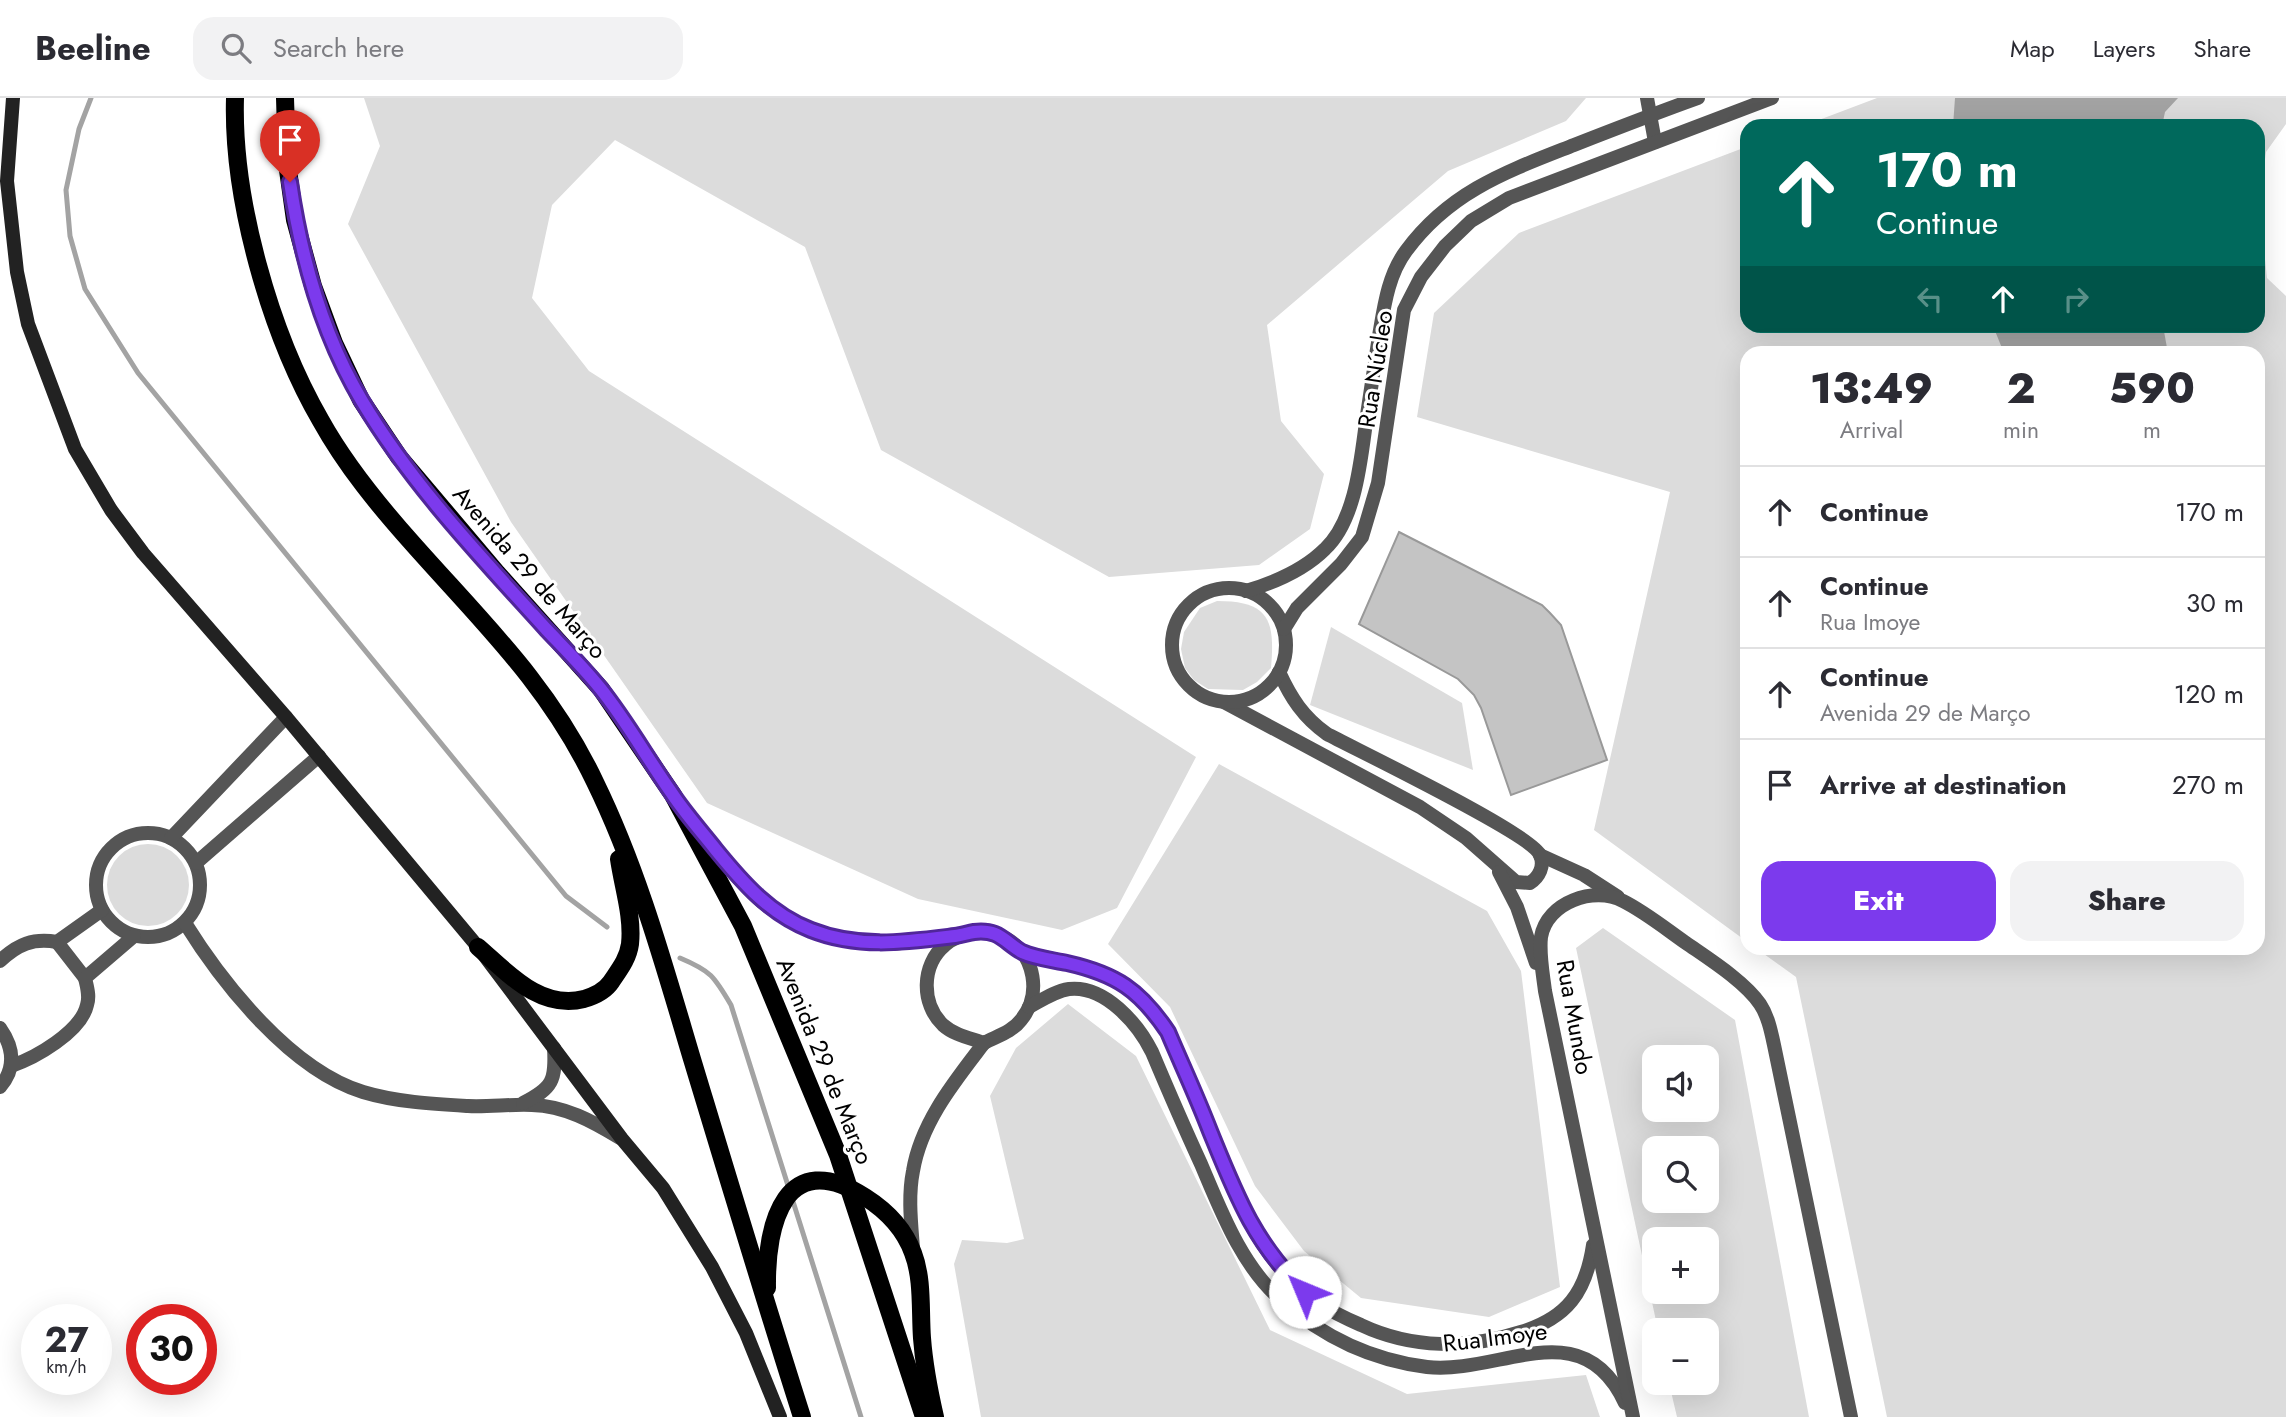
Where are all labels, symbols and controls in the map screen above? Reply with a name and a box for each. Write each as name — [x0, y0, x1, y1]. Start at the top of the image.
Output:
search box — [193, 17, 683, 80]
text: Beeline — [35, 25, 151, 72]
icon: search — [217, 29, 255, 67]
text: Search here — [273, 29, 404, 67]
text: Map — [2010, 31, 2055, 66]
text: Layers — [2093, 31, 2155, 66]
text: Share — [2193, 31, 2251, 66]
pin — [260, 110, 320, 182]
icon: arrive — [271, 121, 309, 159]
text: 170 m — [1876, 135, 2018, 205]
icon: ahead — [1761, 147, 1852, 238]
text: Continue — [1876, 200, 1998, 246]
icon: left — [1911, 280, 1949, 318]
icon: ahead — [1984, 280, 2022, 318]
icon: right — [2057, 280, 2095, 318]
street label: Rua Núcleo — [1348, 308, 1402, 430]
text: 13:49 — [1810, 358, 1933, 419]
text: 2 — [2007, 358, 2035, 419]
text: 590 — [2109, 358, 2195, 419]
text: Arrival — [1840, 413, 1903, 447]
text: min — [2003, 413, 2039, 447]
text: m — [2143, 413, 2161, 447]
street label: Avenida 29 de Março — [445, 478, 615, 666]
icon: ahead — [1761, 493, 1799, 531]
text: Continue — [1820, 493, 1929, 531]
text: 170 m — [2175, 493, 2244, 531]
text: Continue — [1820, 567, 1929, 605]
icon: ahead — [1761, 584, 1799, 622]
text: 30 m — [2186, 584, 2244, 622]
text: Rua Imoye — [1820, 605, 1920, 639]
text: Continue — [1820, 658, 1929, 696]
icon: ahead — [1761, 675, 1799, 713]
text: 120 m — [2174, 675, 2244, 713]
text: Avenida 29 de Março — [1820, 696, 2031, 730]
icon: arrive — [1761, 766, 1799, 804]
text: Arrive at destination — [1820, 766, 2067, 804]
text: 270 m — [2172, 766, 2244, 804]
button: Exit — [1761, 861, 1996, 941]
button: Share — [2010, 861, 2244, 941]
street label: Avenida 29 de Março — [768, 953, 882, 1169]
street label: Rua Mundo — [1548, 957, 1602, 1077]
map controls — [1642, 1045, 1719, 1395]
button: sound — [1642, 1045, 1719, 1122]
button: search — [1642, 1136, 1719, 1213]
button: + — [1642, 1227, 1719, 1304]
position arrow — [1268, 1255, 1342, 1329]
speed limit sign: 30 — [126, 1304, 217, 1395]
street label: Rua Imoye — [1441, 1313, 1549, 1361]
text: 27 — [44, 1315, 89, 1365]
button: − — [1642, 1318, 1719, 1395]
text: km/h — [46, 1354, 87, 1380]

